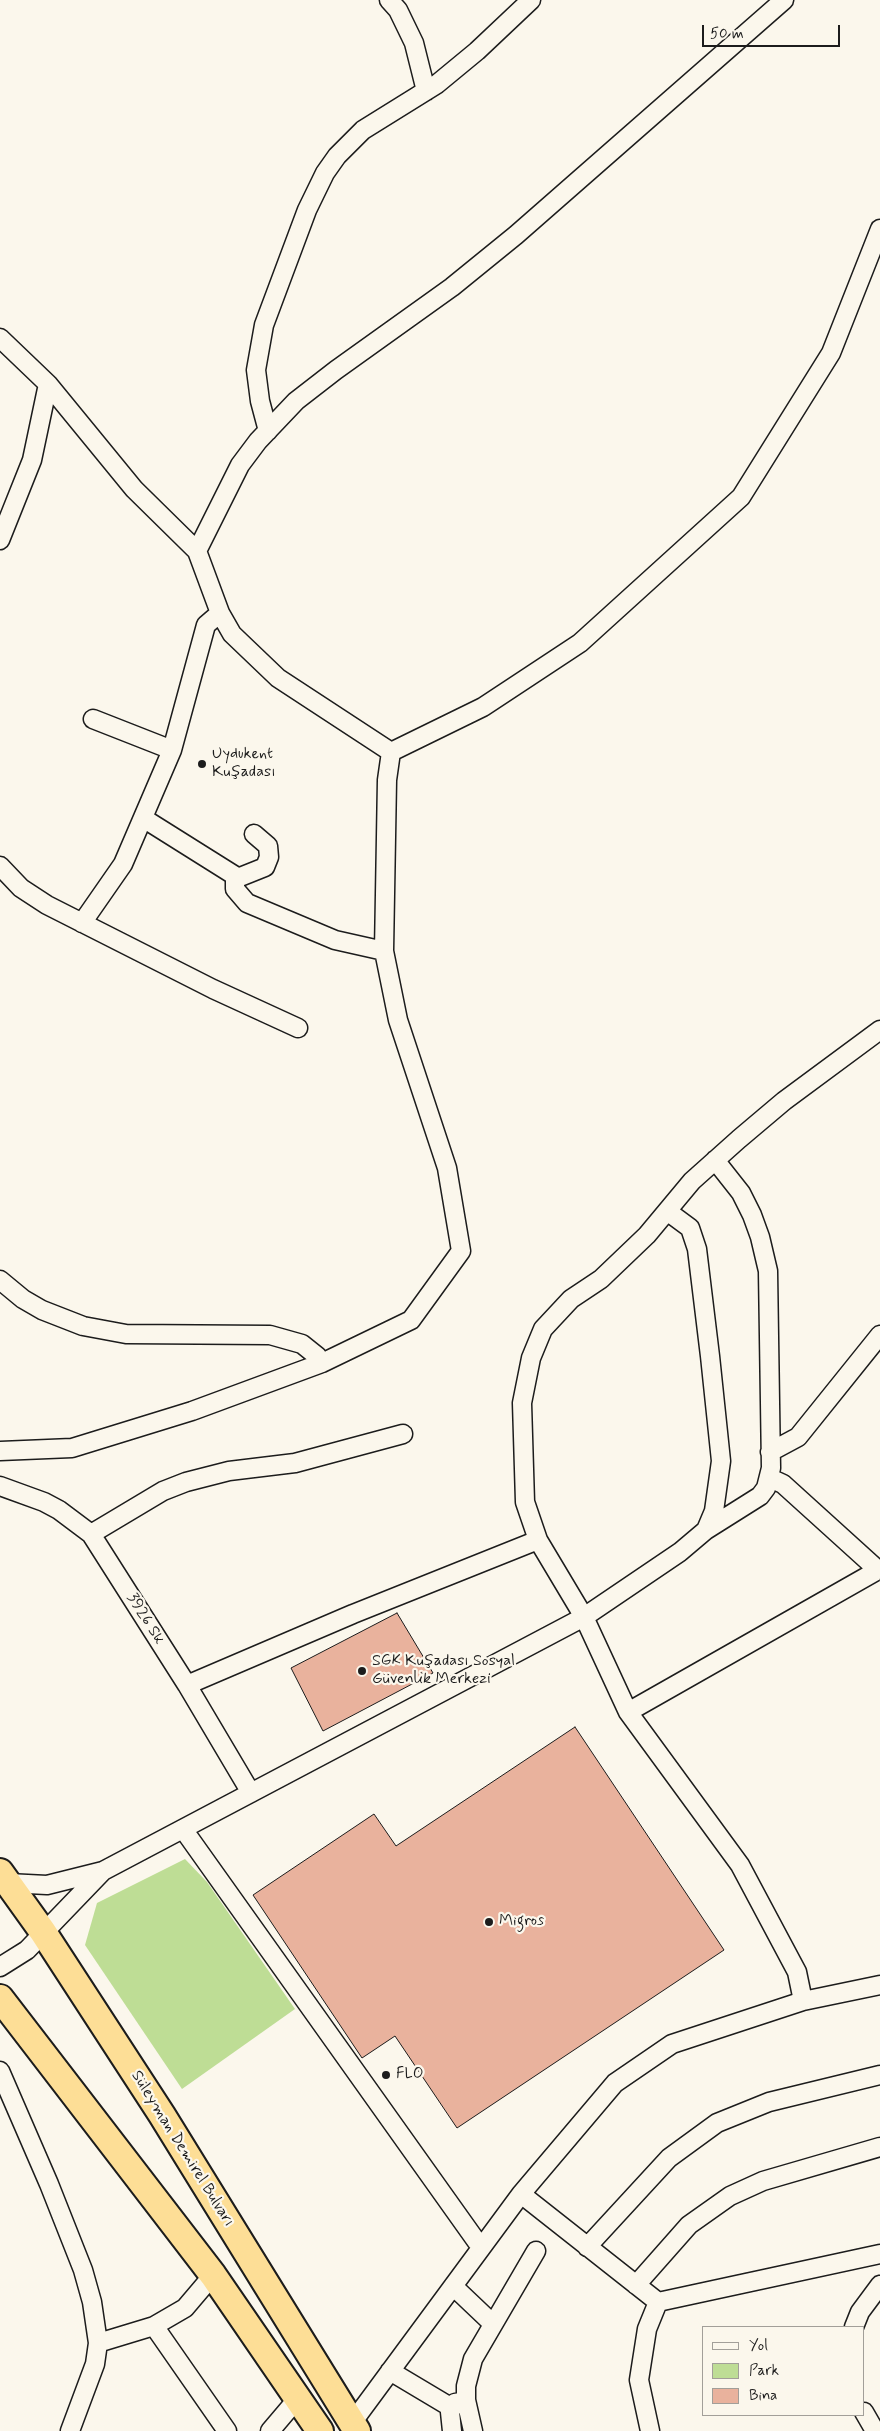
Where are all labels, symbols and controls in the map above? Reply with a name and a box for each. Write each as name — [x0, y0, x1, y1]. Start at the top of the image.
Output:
scale bar — [705, 15, 842, 47]
text: 50 m — [710, 24, 744, 44]
place label: Uydukent Kuşadası — [212, 745, 276, 783]
marker: Uydukent Kuşadası — [196, 758, 208, 770]
street label: 3926 Sk — [122, 1590, 168, 1648]
place label: SGK Kuşadası Sosyal Güvenlik Merkezi — [372, 1652, 515, 1690]
marker: SGK Kuşadası Sosyal Güvenlik Merkezi — [356, 1665, 368, 1677]
place label: Migros — [499, 1912, 544, 1932]
marker: Migros — [483, 1916, 495, 1928]
place label: FLO — [396, 2065, 424, 2085]
street label: Süleyman Demirel Bulvarı — [126, 2068, 238, 2230]
marker: FLO — [380, 2069, 392, 2081]
legend — [702, 2326, 865, 2416]
text: Yol — [749, 2336, 768, 2356]
text: Park — [749, 2361, 779, 2381]
text: Bina — [749, 2386, 777, 2406]

